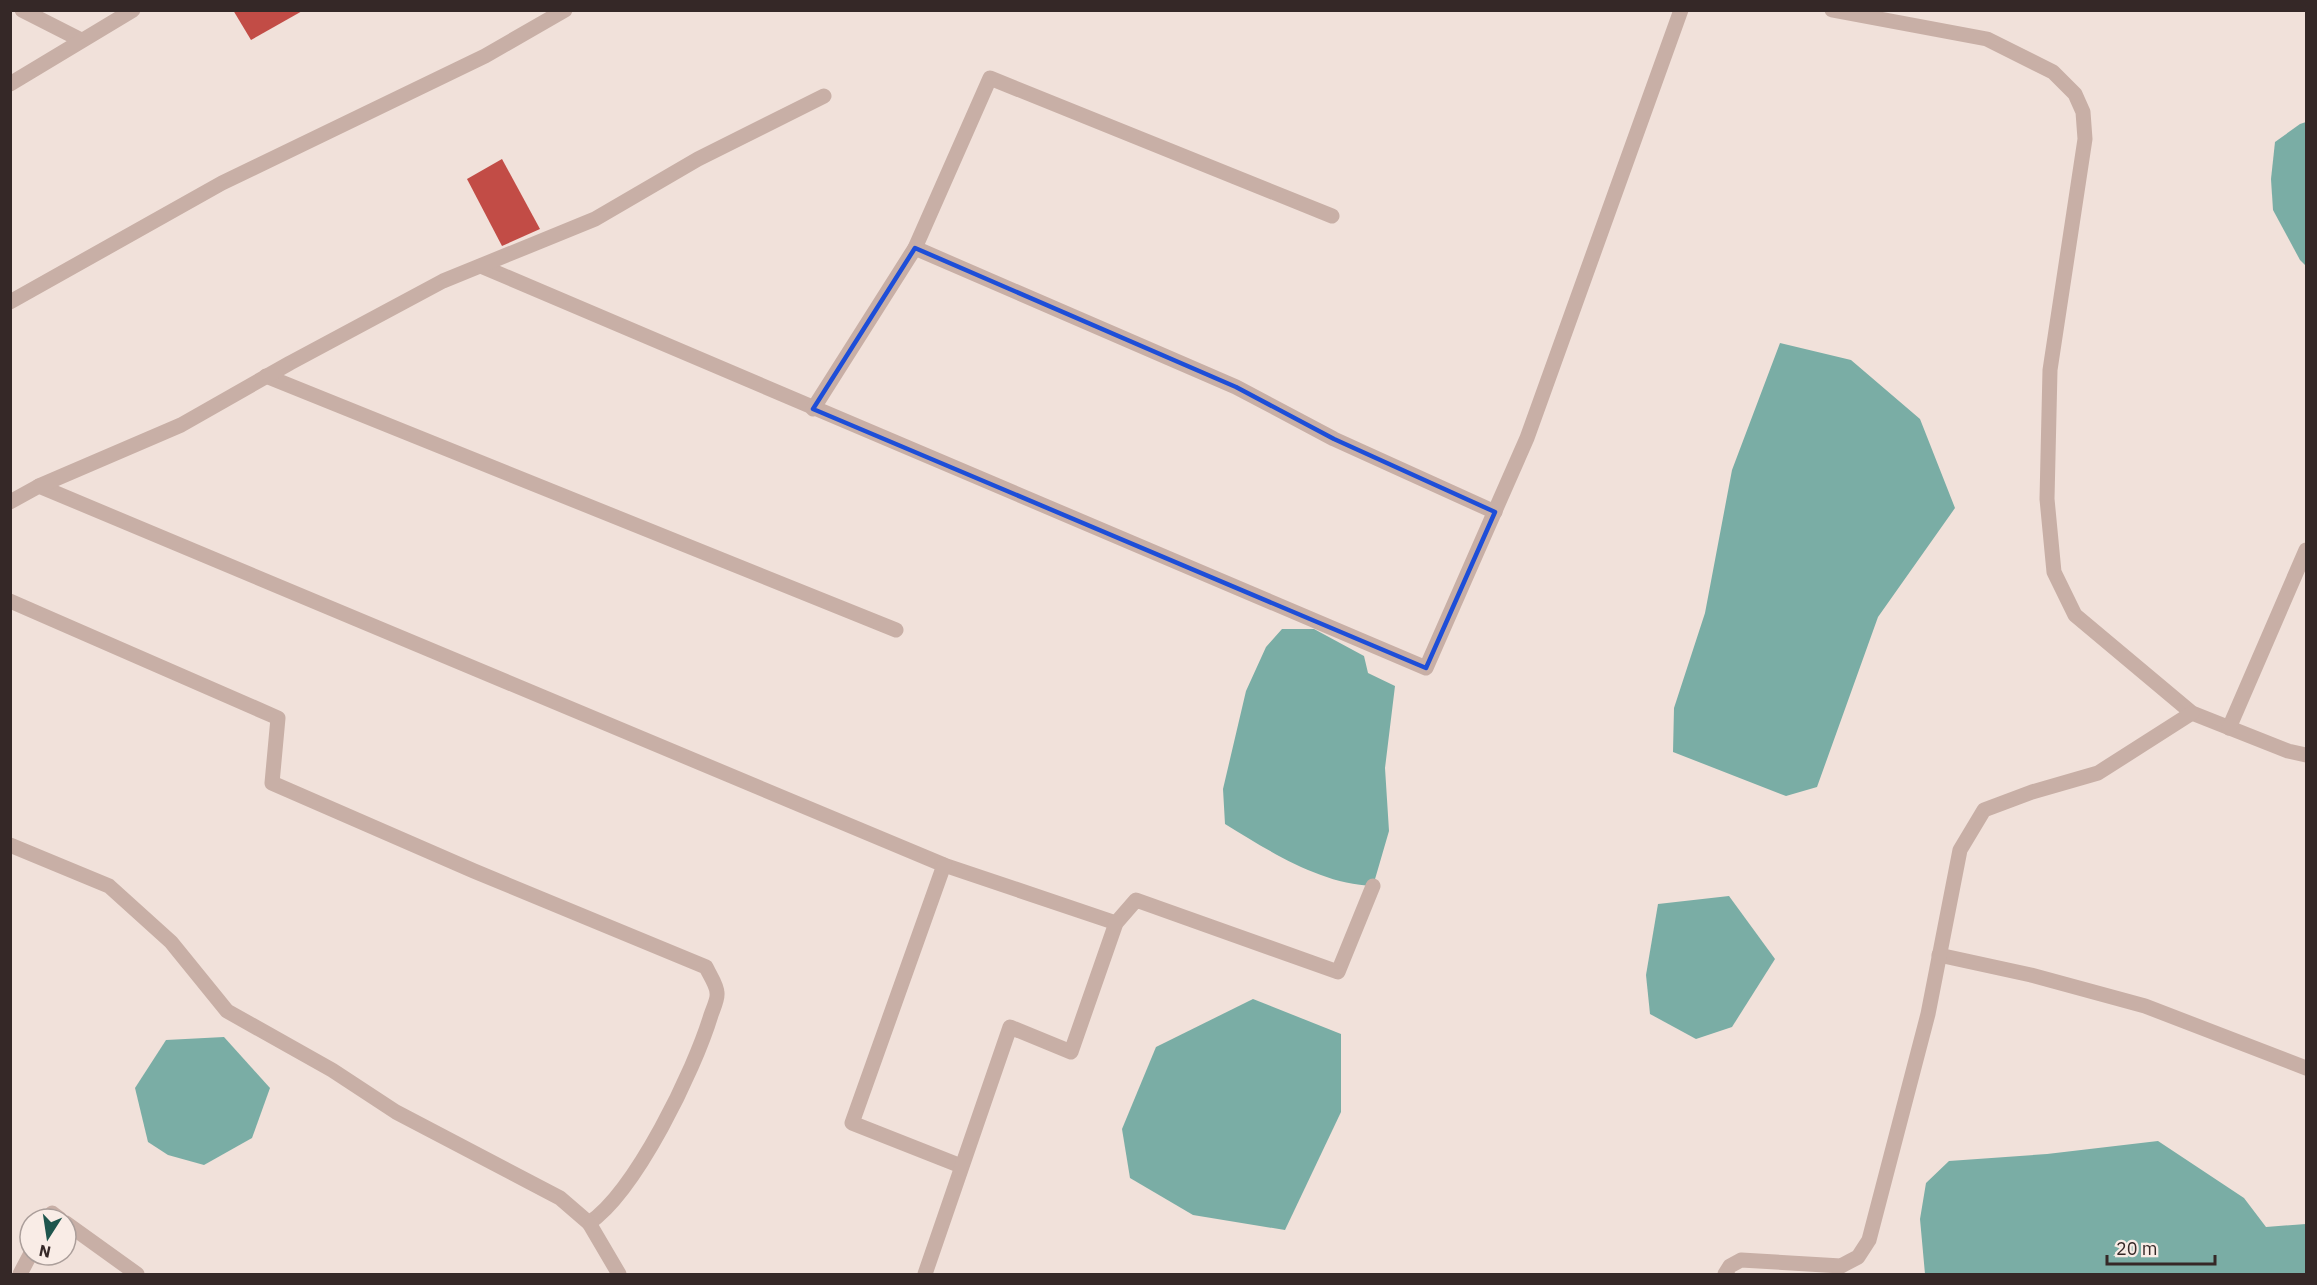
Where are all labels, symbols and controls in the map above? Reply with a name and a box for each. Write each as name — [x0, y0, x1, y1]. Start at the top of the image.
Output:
north arrow — [18, 1207, 78, 1267]
scale bar — [2107, 1228, 2215, 1266]
text: 20 m — [2116, 1237, 2158, 1260]
text: N — [37, 1241, 53, 1263]

